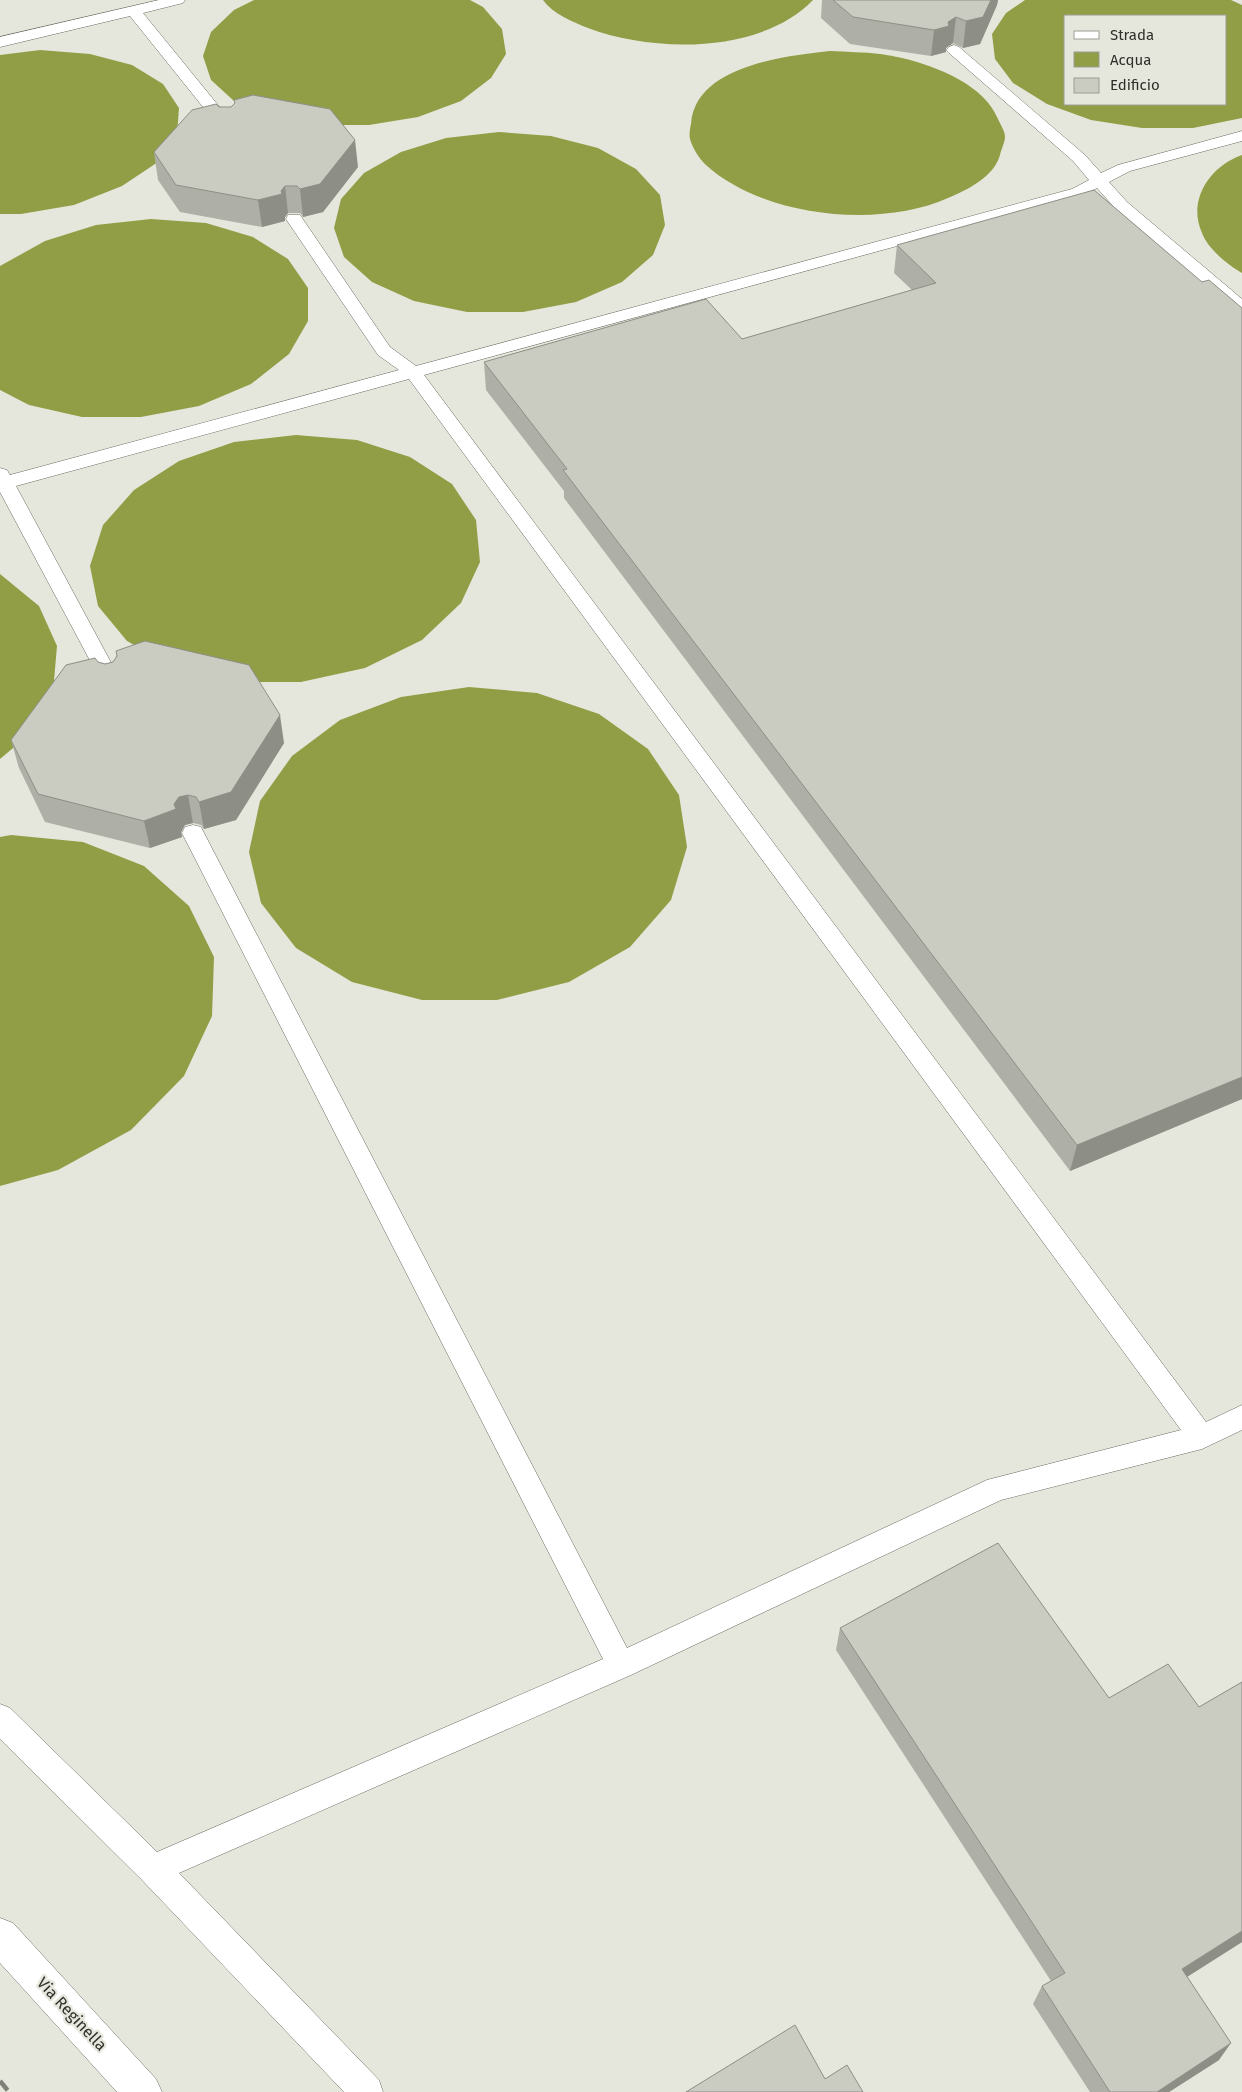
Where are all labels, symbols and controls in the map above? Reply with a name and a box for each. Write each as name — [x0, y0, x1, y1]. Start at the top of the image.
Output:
legend — [1064, 15, 1227, 105]
text: Strada — [1110, 26, 1154, 44]
text: Acqua — [1110, 51, 1151, 69]
text: Edificio — [1110, 76, 1160, 94]
street label: Via Reginella — [33, 1973, 111, 2055]

